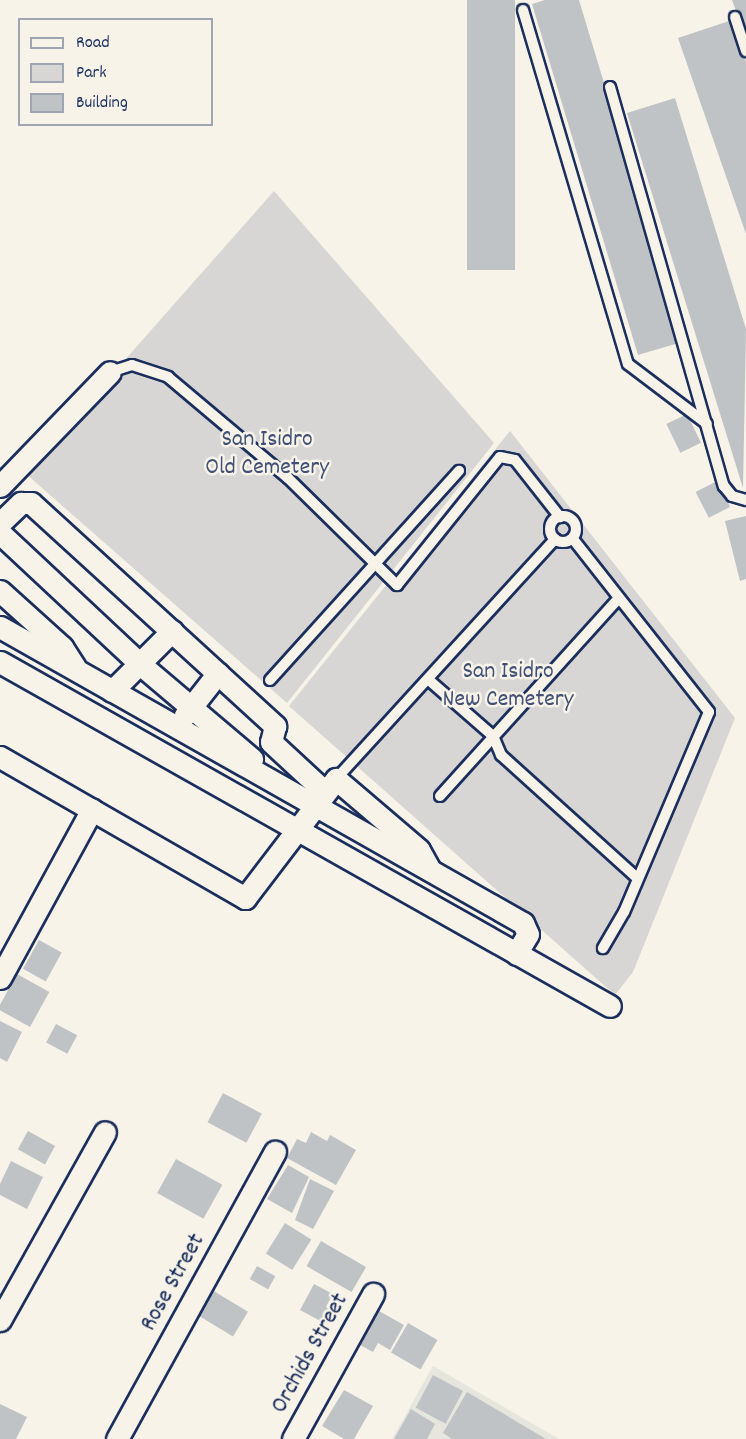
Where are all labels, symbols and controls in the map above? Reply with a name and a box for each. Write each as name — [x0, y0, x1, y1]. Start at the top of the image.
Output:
legend — [18, 18, 213, 126]
text: Road — [76, 31, 110, 56]
text: Park — [76, 61, 107, 86]
text: Building — [76, 91, 128, 116]
park label: San Isidro Old Cemetery — [205, 427, 329, 483]
park label: San Isidro New Cemetery — [443, 659, 573, 715]
street label: Rose Street — [136, 1229, 212, 1337]
street label: Orchids Street — [266, 1289, 356, 1419]

